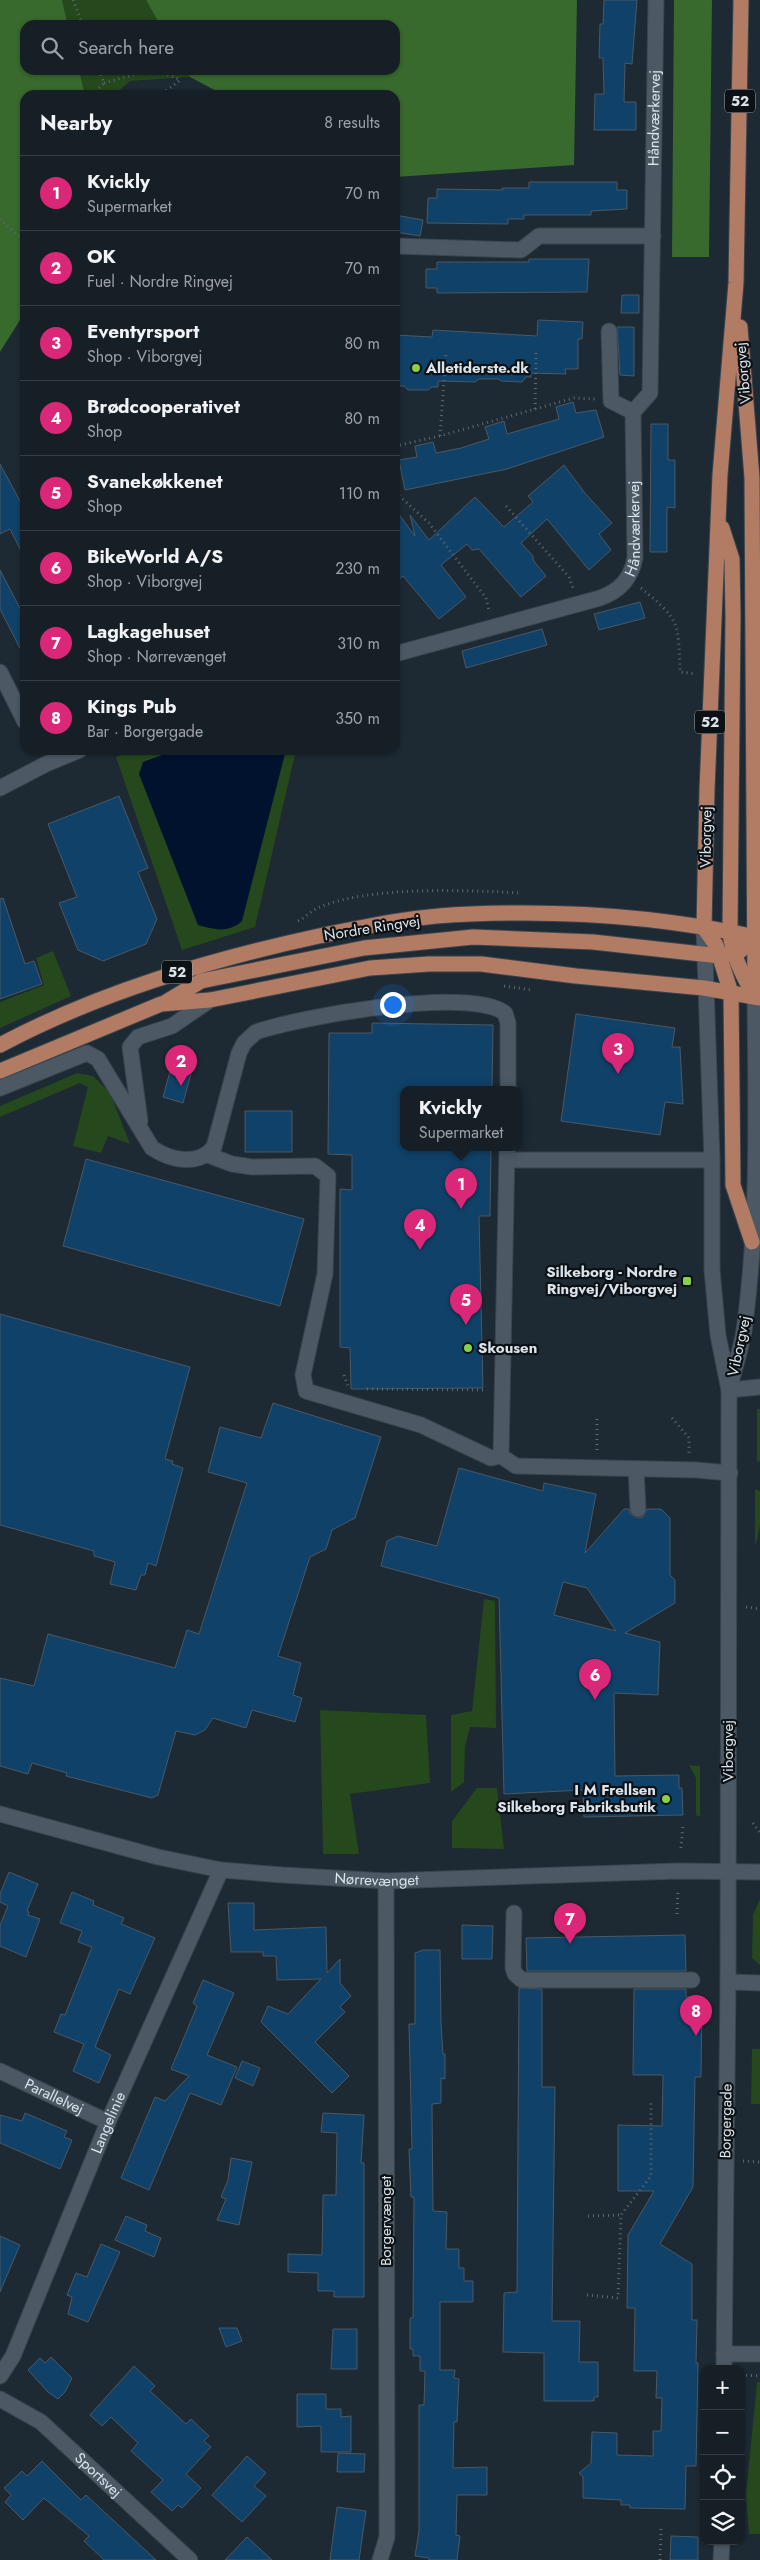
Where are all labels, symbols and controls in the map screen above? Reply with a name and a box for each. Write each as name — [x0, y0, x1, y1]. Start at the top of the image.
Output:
search box — [20, 20, 400, 75]
icon: search — [38, 34, 66, 62]
text: Search here — [78, 34, 174, 61]
street label: Håndværkervej — [642, 70, 666, 166]
road number: 52 — [725, 90, 755, 112]
text: Nearby — [40, 108, 112, 138]
text: 8 results — [324, 111, 380, 134]
text: Kvickly — [87, 168, 150, 195]
text: 1 — [52, 182, 60, 205]
text: 70 m — [345, 182, 380, 205]
text: Supermarket — [87, 195, 172, 218]
text: OK — [87, 243, 116, 270]
text: 2 — [51, 257, 61, 280]
text: 70 m — [345, 257, 380, 280]
text: Fuel · Nordre Ringvej — [87, 270, 233, 293]
text: Eventyrsport — [87, 318, 199, 345]
text: 3 — [51, 332, 61, 355]
text: 80 m — [344, 332, 380, 355]
street label: Viborgvej — [729, 341, 757, 405]
text: Shop · Viborgvej — [87, 345, 202, 368]
place label: Alletiderste.dk — [425, 357, 529, 379]
marker: Alletiderste.dk — [410, 362, 422, 374]
text: Brødcooperativet — [87, 393, 240, 420]
text: 4 — [50, 407, 62, 430]
text: 80 m — [344, 407, 380, 430]
text: Shop — [87, 420, 122, 443]
text: Svanekøkkenet — [87, 468, 223, 495]
street label: Håndværkervej — [619, 480, 646, 580]
text: 5 — [51, 482, 61, 505]
text: 110 m — [339, 482, 380, 505]
text: Shop — [87, 495, 122, 518]
text: BikeWorld A/S — [87, 543, 223, 570]
text: 6 — [51, 557, 61, 580]
text: 230 m — [335, 557, 380, 580]
text: Shop · Viborgvej — [87, 570, 202, 593]
text: Lagkagehuset — [87, 618, 210, 645]
text: 7 — [51, 632, 61, 655]
text: 310 m — [337, 632, 380, 655]
text: Shop · Nørrevænget — [87, 645, 226, 668]
text: Kings Pub — [87, 693, 177, 720]
text: 8 — [51, 707, 61, 730]
text: 350 m — [335, 707, 380, 730]
road number: 52 — [695, 710, 725, 734]
text: Bar · Borgergade — [87, 720, 203, 743]
street label: Viborgvej — [694, 806, 718, 868]
street label: Nordre Ringvej — [322, 910, 422, 946]
road number: 52 — [162, 960, 192, 984]
your location — [380, 992, 406, 1018]
pin: 3 — [602, 1033, 634, 1074]
pin: 2 — [165, 1045, 197, 1086]
popup — [400, 1086, 522, 1151]
text: Kvickly — [419, 1094, 482, 1121]
text: Supermarket — [419, 1121, 503, 1144]
pin: 1 — [445, 1168, 477, 1209]
pin: 4 — [404, 1209, 436, 1250]
place label: Silkeborg - Nordre Ringvej/Viborgvej — [546, 1261, 677, 1300]
marker: Silkeborg - Nordre Ringvej/Viborgvej — [681, 1275, 693, 1287]
pin: 5 — [450, 1284, 482, 1325]
street label: Viborgvej — [722, 1313, 756, 1379]
place label: Skousen — [478, 1337, 537, 1359]
marker: Skousen — [462, 1342, 474, 1354]
pin: 6 — [579, 1659, 611, 1700]
street label: Viborgvej — [717, 1720, 739, 1782]
place label: I M Frellsen Silkeborg Fabriksbutik — [497, 1779, 656, 1818]
marker: I M Frellsen Silkeborg Fabriksbutik — [660, 1793, 672, 1805]
street label: Nørrevænget — [334, 1867, 419, 1892]
pin: 7 — [554, 1903, 586, 1944]
pin: 8 — [680, 1995, 712, 2036]
street label: Parallelvej — [21, 2073, 88, 2120]
street label: Borgergade — [714, 2083, 738, 2159]
street label: Langelinie — [85, 2088, 131, 2157]
street label: Borgervænget — [375, 2176, 397, 2266]
map controls — [700, 2365, 745, 2545]
button: + — [700, 2365, 745, 2410]
button: − — [700, 2410, 745, 2455]
street label: Sportsvej — [70, 2447, 127, 2503]
button: locate — [700, 2455, 745, 2500]
button: layers — [700, 2500, 745, 2545]

